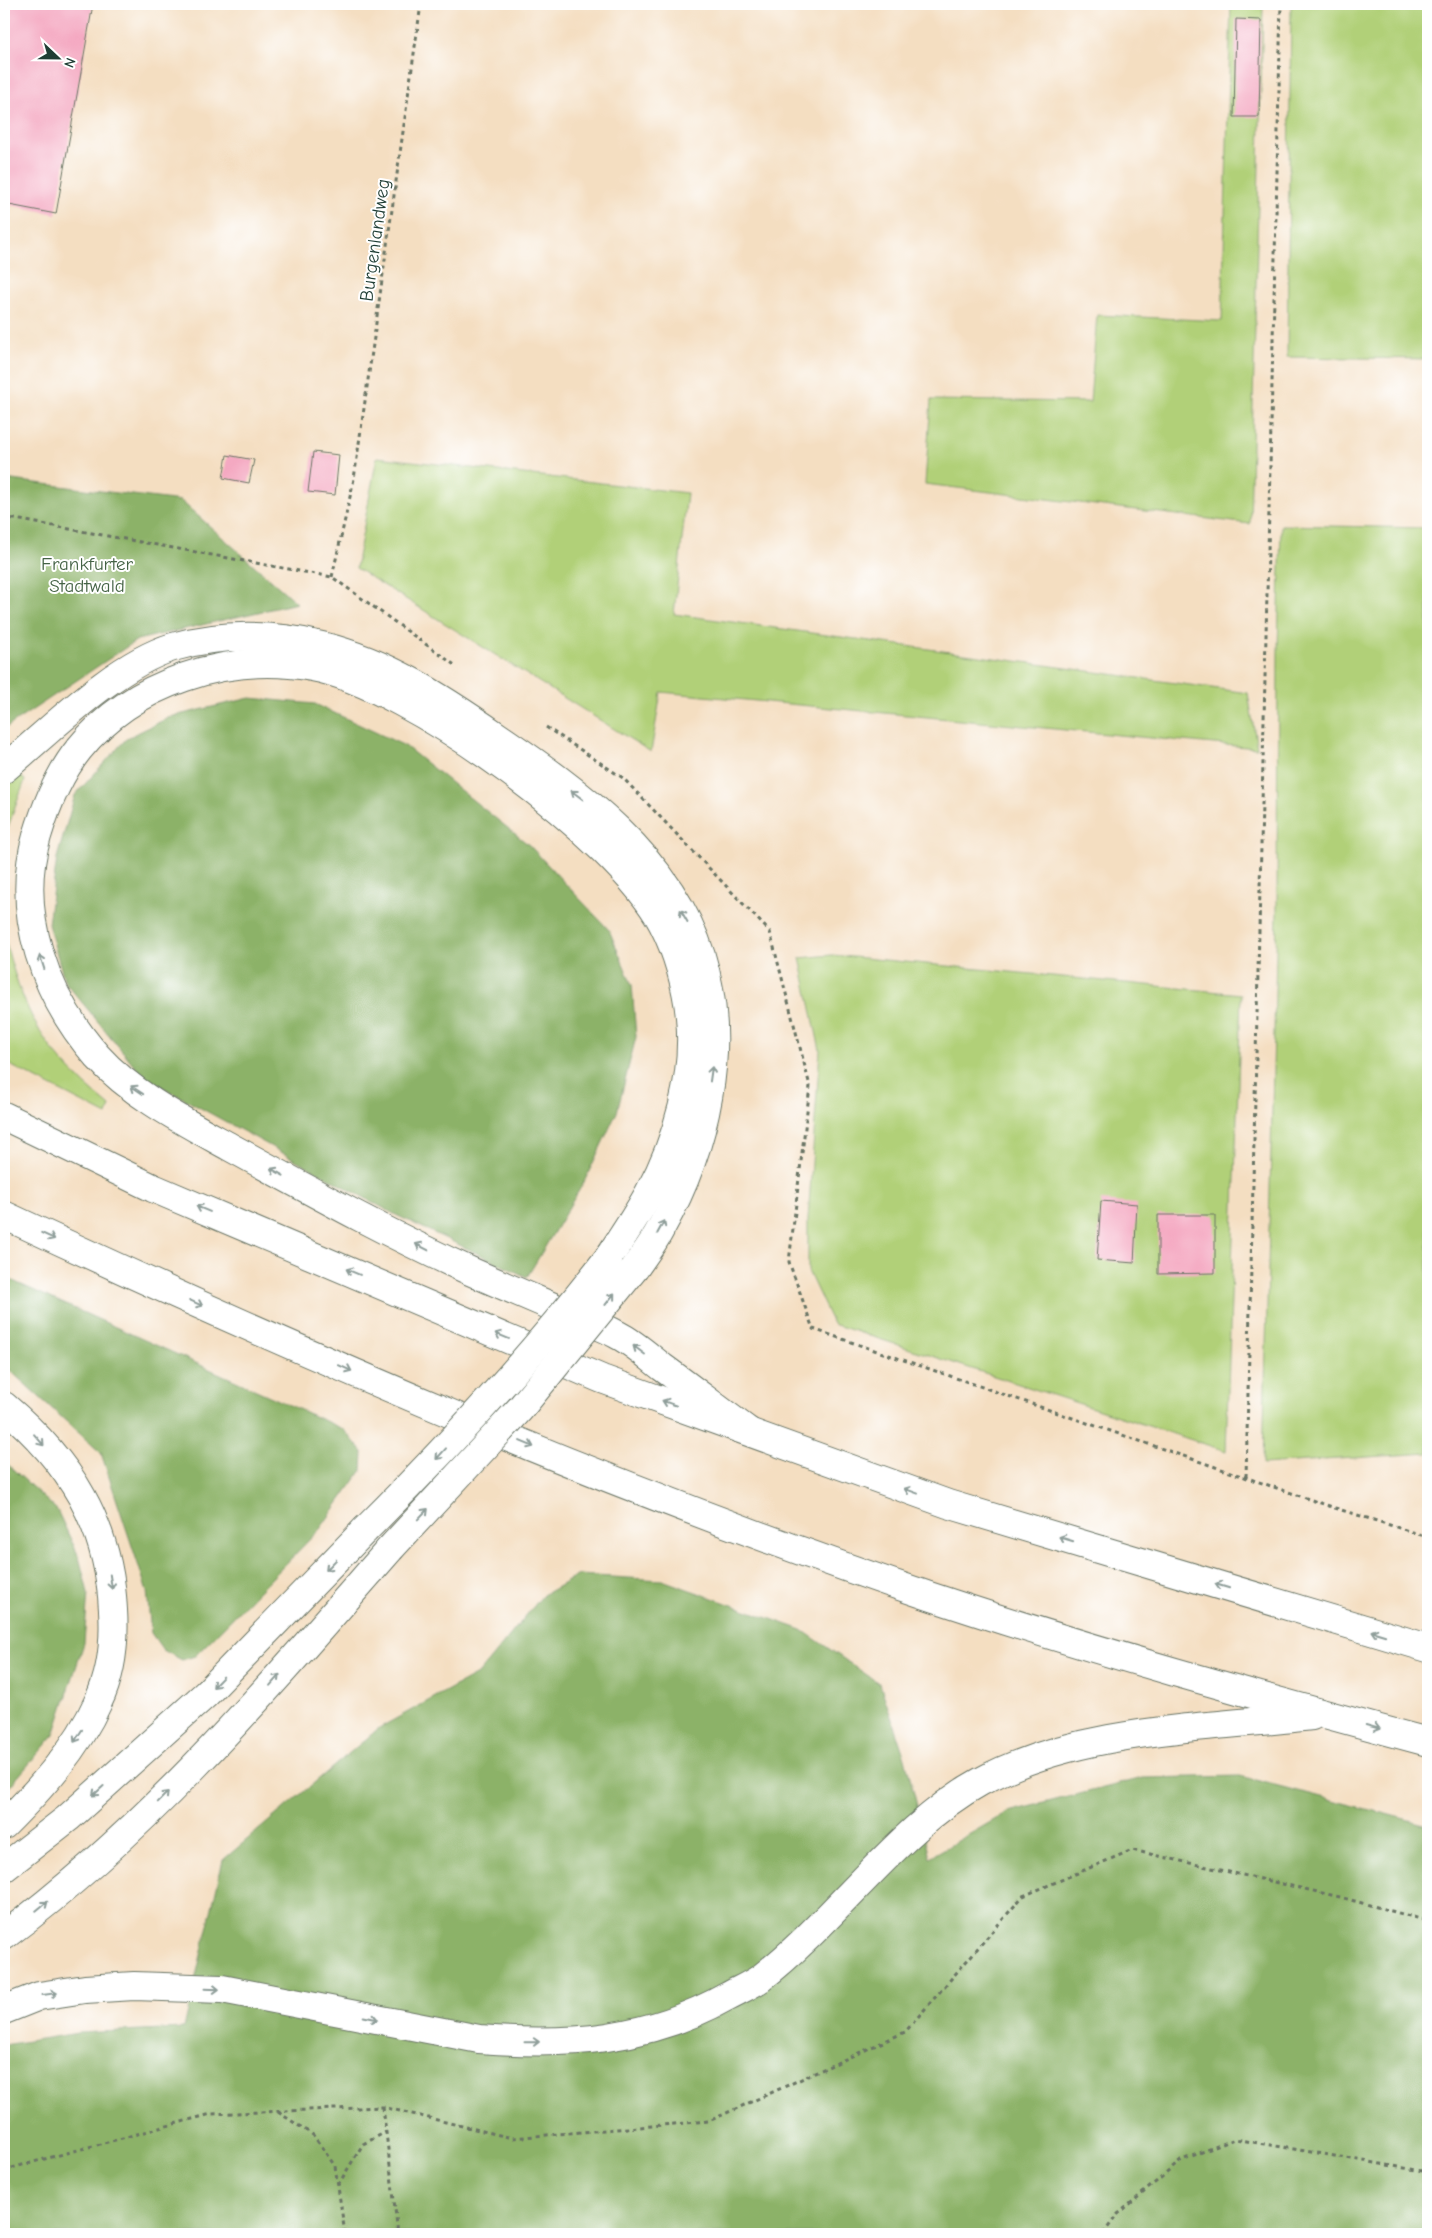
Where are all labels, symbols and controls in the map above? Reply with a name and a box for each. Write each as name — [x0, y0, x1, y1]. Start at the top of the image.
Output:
north arrow — [32, 32, 82, 82]
text: N — [60, 55, 79, 70]
street label: Burgenlandweg — [355, 177, 394, 303]
park label: Frankfurter Stadtwald — [41, 553, 134, 597]
one-way arrow — [571, 789, 584, 800]
one-way arrow — [678, 910, 688, 924]
one-way arrow — [37, 955, 46, 970]
one-way arrow — [706, 1066, 716, 1082]
one-way arrow — [131, 1085, 145, 1095]
one-way arrow — [271, 1167, 285, 1177]
one-way arrow — [196, 1204, 211, 1213]
one-way arrow — [657, 1221, 667, 1235]
one-way arrow — [40, 1232, 55, 1241]
one-way arrow — [414, 1242, 429, 1252]
one-way arrow — [346, 1267, 361, 1277]
one-way arrow — [605, 1293, 616, 1306]
one-way arrow — [188, 1298, 203, 1308]
one-way arrow — [495, 1331, 510, 1341]
one-way arrow — [632, 1345, 646, 1355]
one-way arrow — [337, 1363, 352, 1373]
one-way arrow — [662, 1398, 678, 1407]
one-way arrow — [33, 1433, 45, 1446]
one-way arrow — [519, 1440, 534, 1450]
one-way arrow — [435, 1447, 447, 1460]
one-way arrow — [904, 1486, 920, 1495]
one-way arrow — [417, 1507, 429, 1520]
one-way arrow — [1059, 1534, 1075, 1544]
one-way arrow — [325, 1559, 337, 1572]
one-way arrow — [107, 1573, 117, 1589]
one-way arrow — [1214, 1580, 1230, 1590]
one-way arrow — [1370, 1627, 1386, 1637]
one-way arrow — [269, 1673, 281, 1686]
one-way arrow — [212, 1675, 224, 1688]
one-way arrow — [1365, 1723, 1381, 1733]
one-way arrow — [73, 1729, 83, 1743]
one-way arrow — [91, 1785, 104, 1797]
one-way arrow — [156, 1791, 169, 1803]
one-way arrow — [35, 1900, 48, 1911]
one-way arrow — [204, 1984, 220, 1993]
one-way arrow — [41, 1989, 57, 1999]
one-way arrow — [363, 2014, 379, 2023]
one-way arrow — [524, 2037, 540, 2047]

